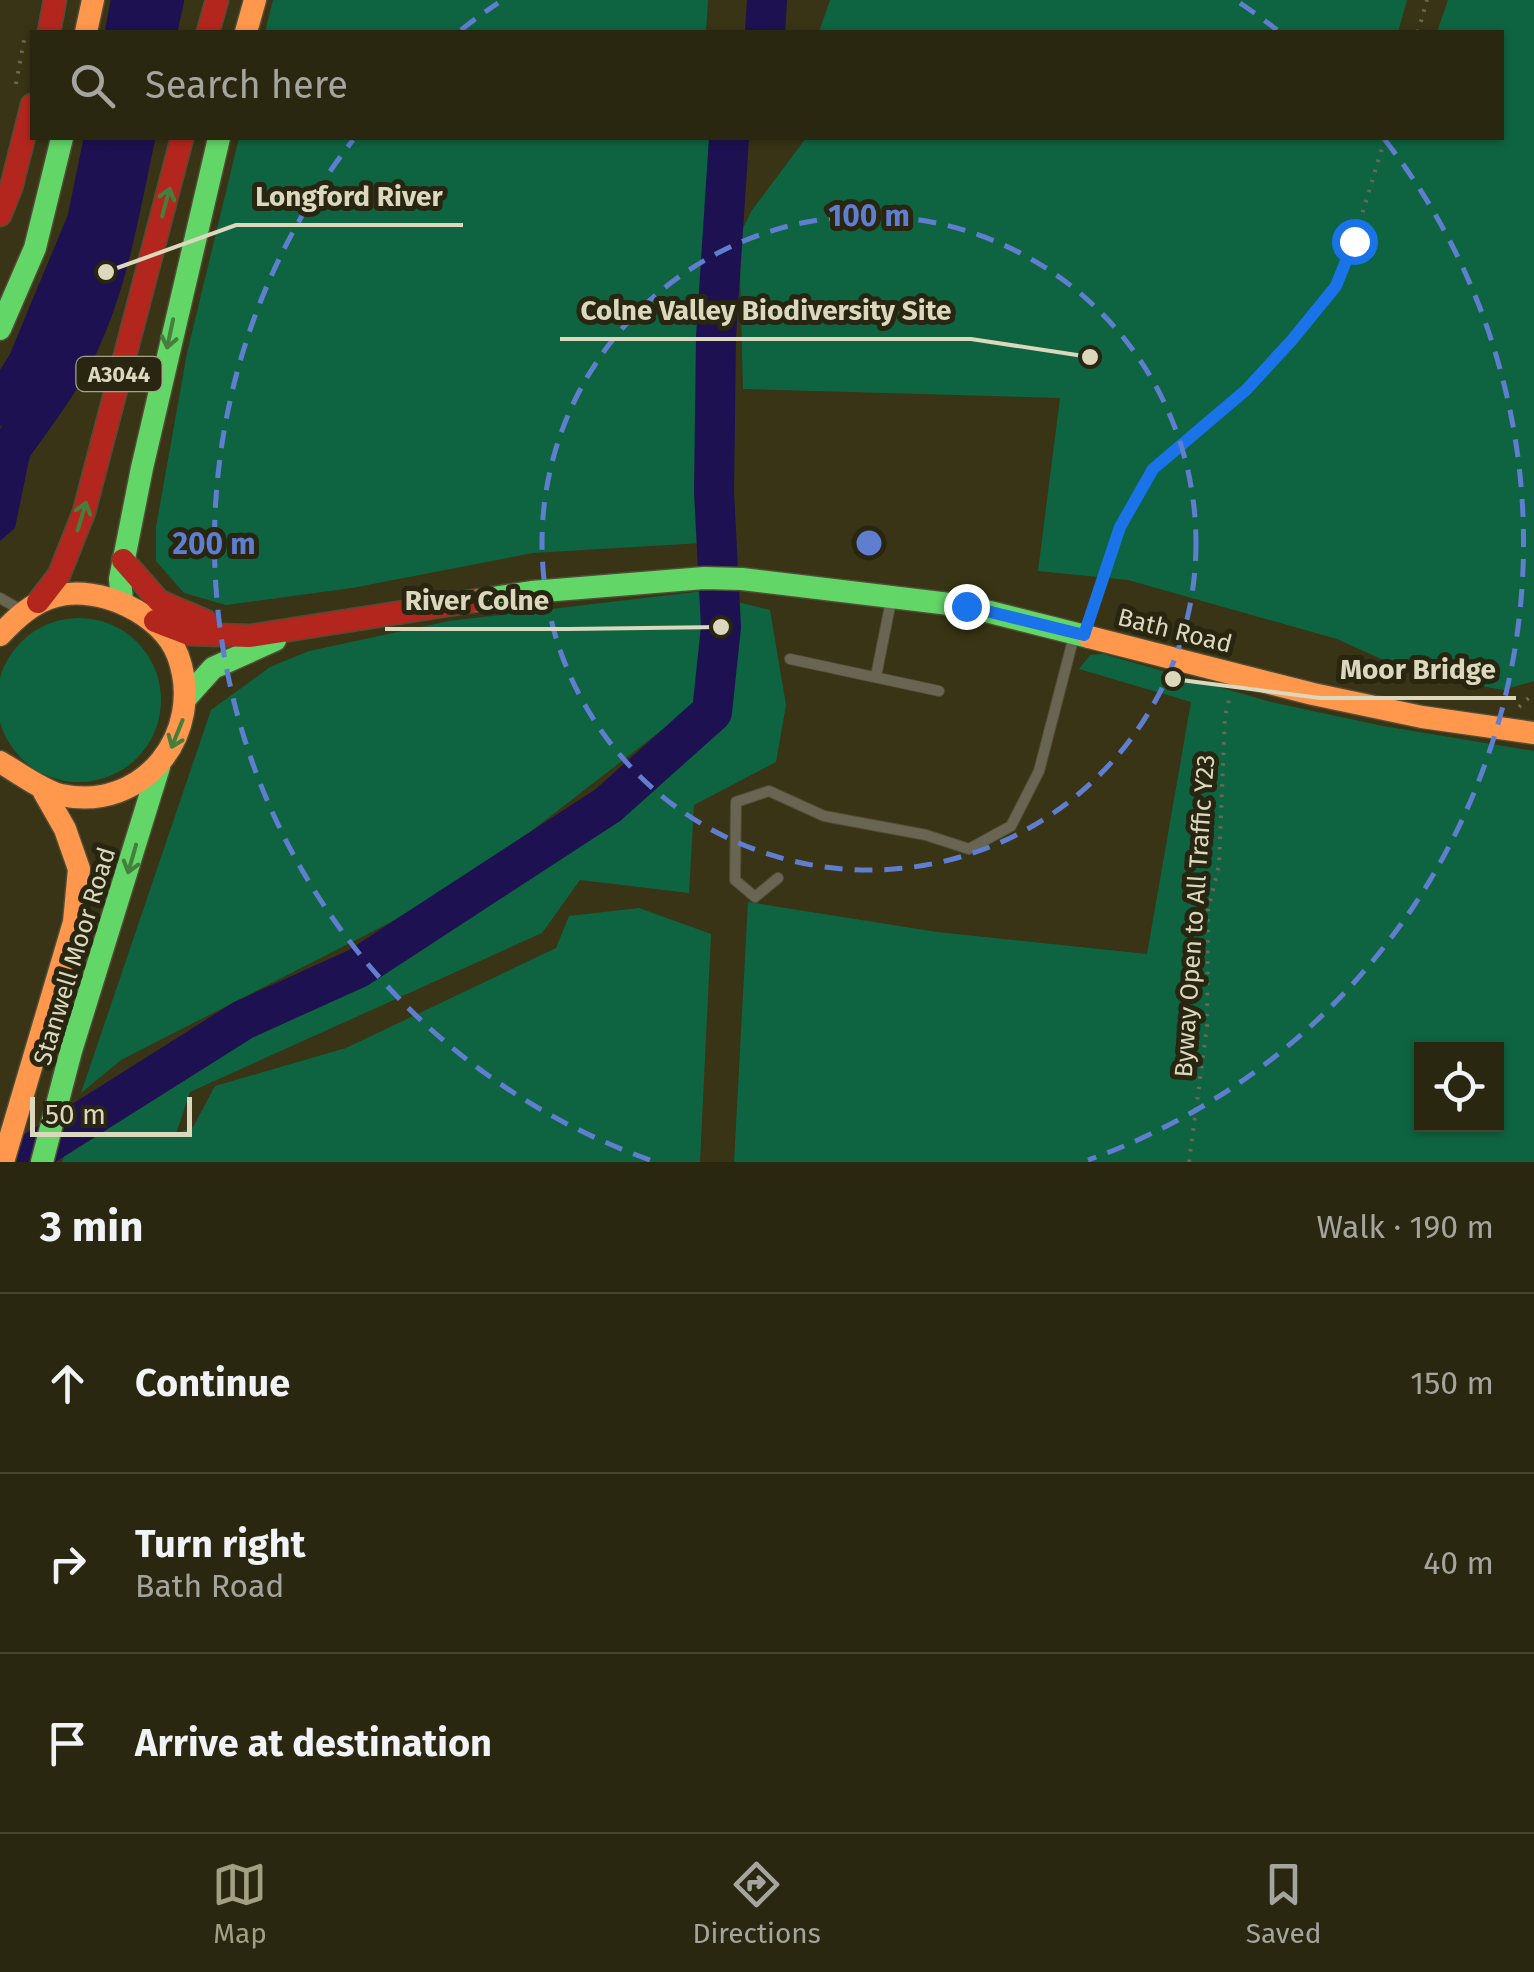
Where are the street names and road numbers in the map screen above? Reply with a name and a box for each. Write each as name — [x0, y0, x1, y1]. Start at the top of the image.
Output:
road number: A3044 — [76, 357, 162, 391]
street label: Bath Road — [1114, 602, 1235, 660]
street label: Byway Open to All Traffic Y23 — [1169, 754, 1221, 1079]
street label: Stanwell Moor Road — [28, 844, 122, 1069]

